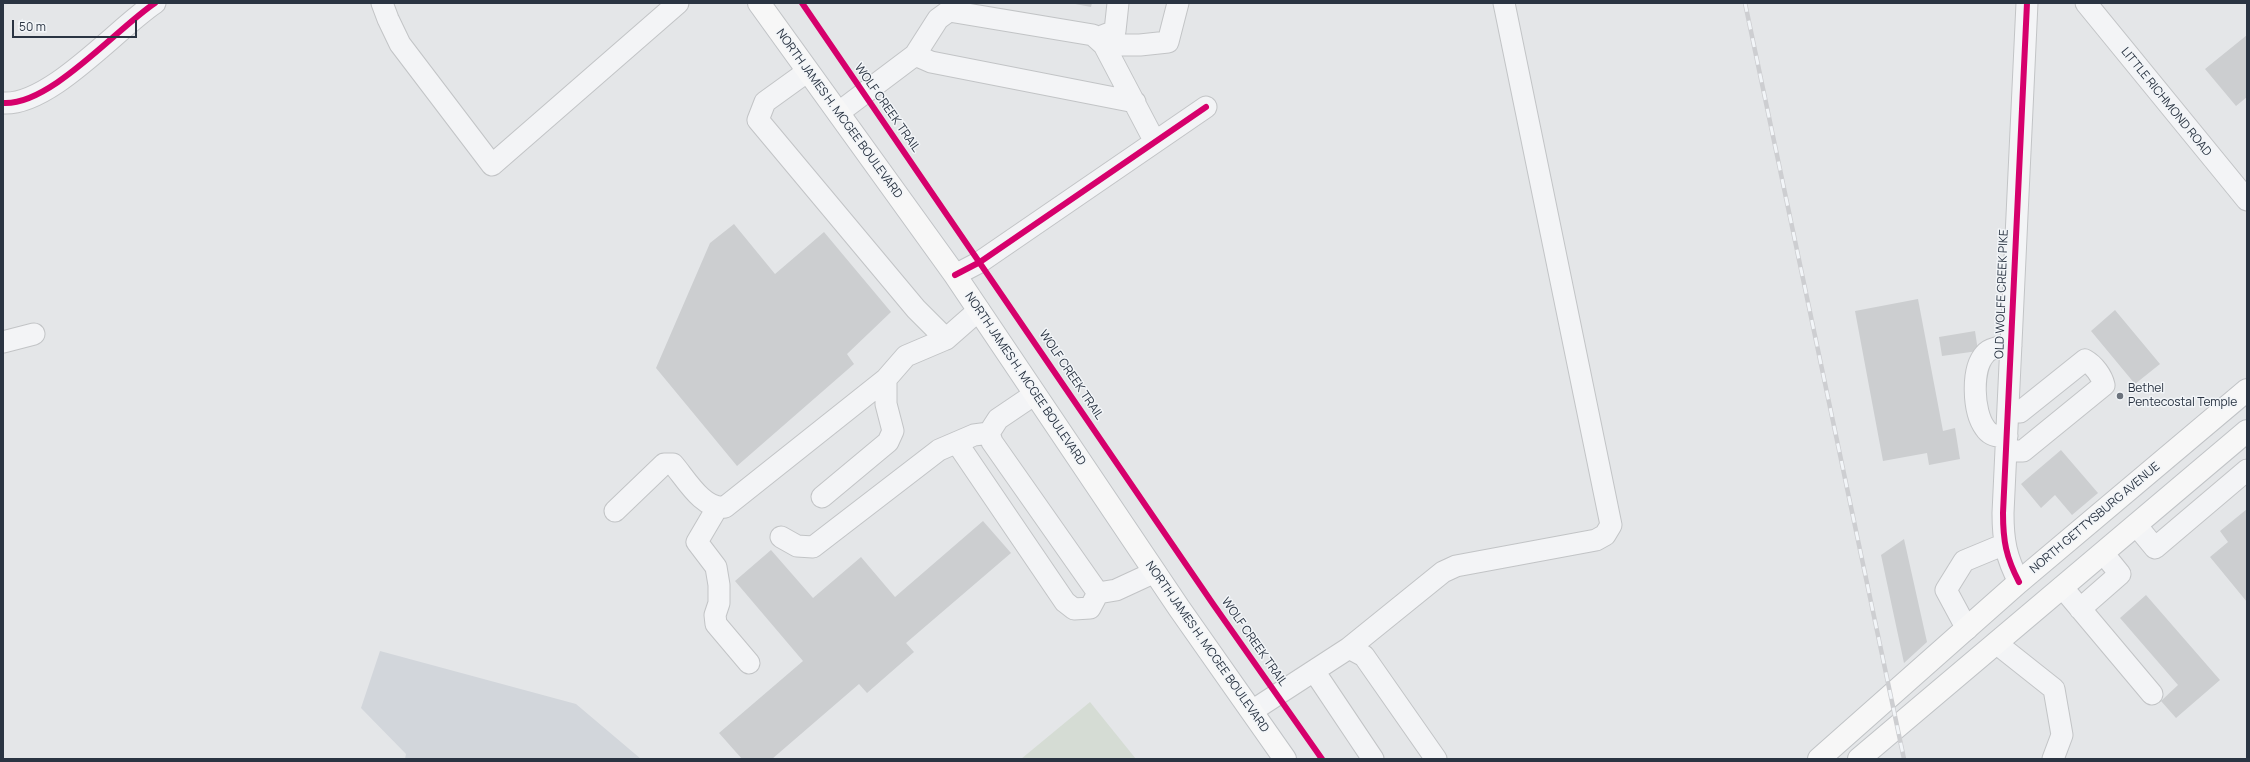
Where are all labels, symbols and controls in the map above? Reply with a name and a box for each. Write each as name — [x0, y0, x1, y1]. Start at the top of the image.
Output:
scale bar — [14, 12, 139, 38]
text: 50 m — [19, 18, 46, 35]
street label: NORTH JAMES H. MCGEE BOULEVARD — [773, 27, 905, 201]
street label: LITTLE RICHMOND ROAD — [2118, 45, 2214, 159]
street label: WOLF CREEK TRAIL — [851, 61, 923, 155]
street label: OLD WOLFE CREEK PIKE — [1993, 229, 2011, 359]
street label: NORTH JAMES H. MCGEE BOULEVARD — [962, 290, 1088, 468]
street label: WOLF CREEK TRAIL — [1036, 328, 1106, 422]
place label: Bethel Pentecostal Temple — [2128, 382, 2237, 410]
marker: Bethel Pentecostal Temple — [2115, 391, 2125, 401]
street label: NORTH GETTYSBURG AVENUE — [2027, 459, 2163, 577]
street label: NORTH JAMES H. MCGEE BOULEVARD — [1142, 559, 1272, 735]
street label: WOLF CREEK TRAIL — [1218, 595, 1290, 689]

